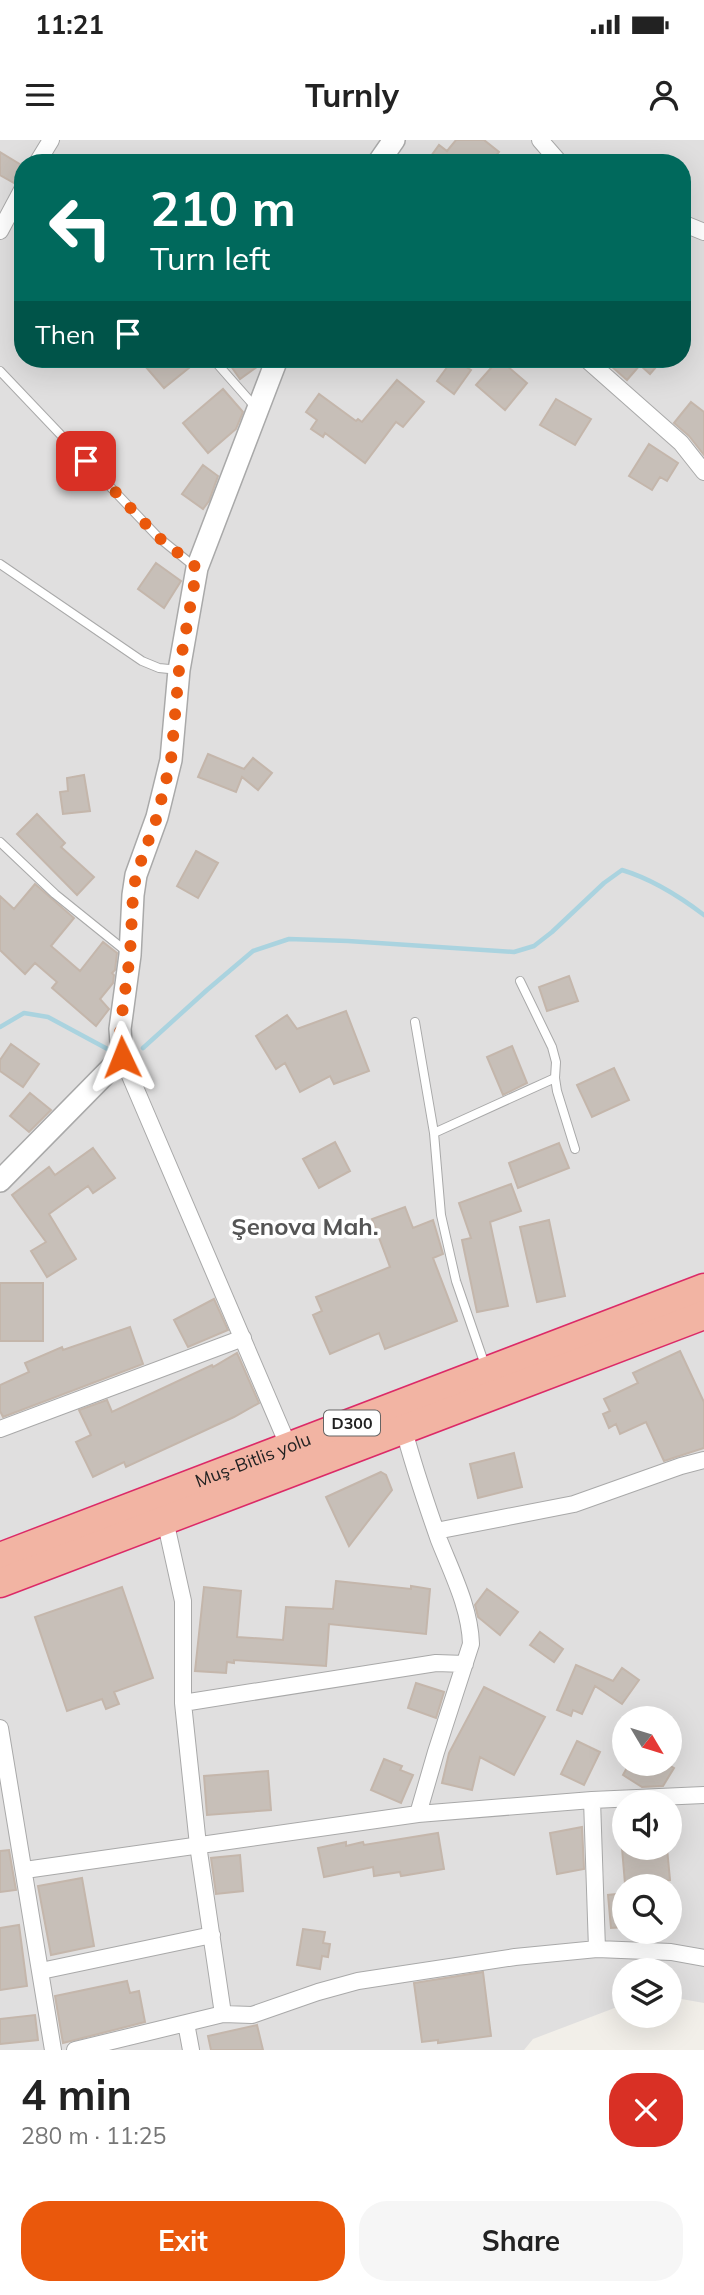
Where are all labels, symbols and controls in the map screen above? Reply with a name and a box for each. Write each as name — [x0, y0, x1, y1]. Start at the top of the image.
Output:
text: 11:21 — [35, 8, 104, 41]
text: Turnly — [305, 75, 399, 115]
icon: menu — [21, 76, 59, 114]
icon: person — [645, 76, 683, 114]
text: 210 m — [150, 177, 296, 238]
icon: left — [35, 182, 126, 273]
text: Turn left — [150, 238, 270, 278]
icon: arrive — [109, 315, 147, 353]
text: Then — [35, 318, 95, 351]
pin — [56, 431, 116, 491]
icon: arrive — [67, 442, 105, 480]
position arrow — [85, 1020, 159, 1094]
district label: Şenova Mah. — [231, 1211, 379, 1241]
road number: D300 — [324, 1410, 380, 1436]
street label: Muş-Bitlis yolu — [192, 1427, 314, 1492]
north arrow — [612, 1706, 682, 1776]
map controls — [612, 1706, 682, 2028]
button: sound — [612, 1790, 682, 1860]
button: search — [612, 1874, 682, 1944]
button: layers — [612, 1958, 682, 2028]
text: 4 min — [21, 2068, 132, 2121]
button: close — [609, 2073, 683, 2147]
text: 280 m · 11:25 — [21, 2121, 166, 2150]
button: Exit — [21, 2201, 345, 2281]
button: Share — [359, 2201, 683, 2281]

